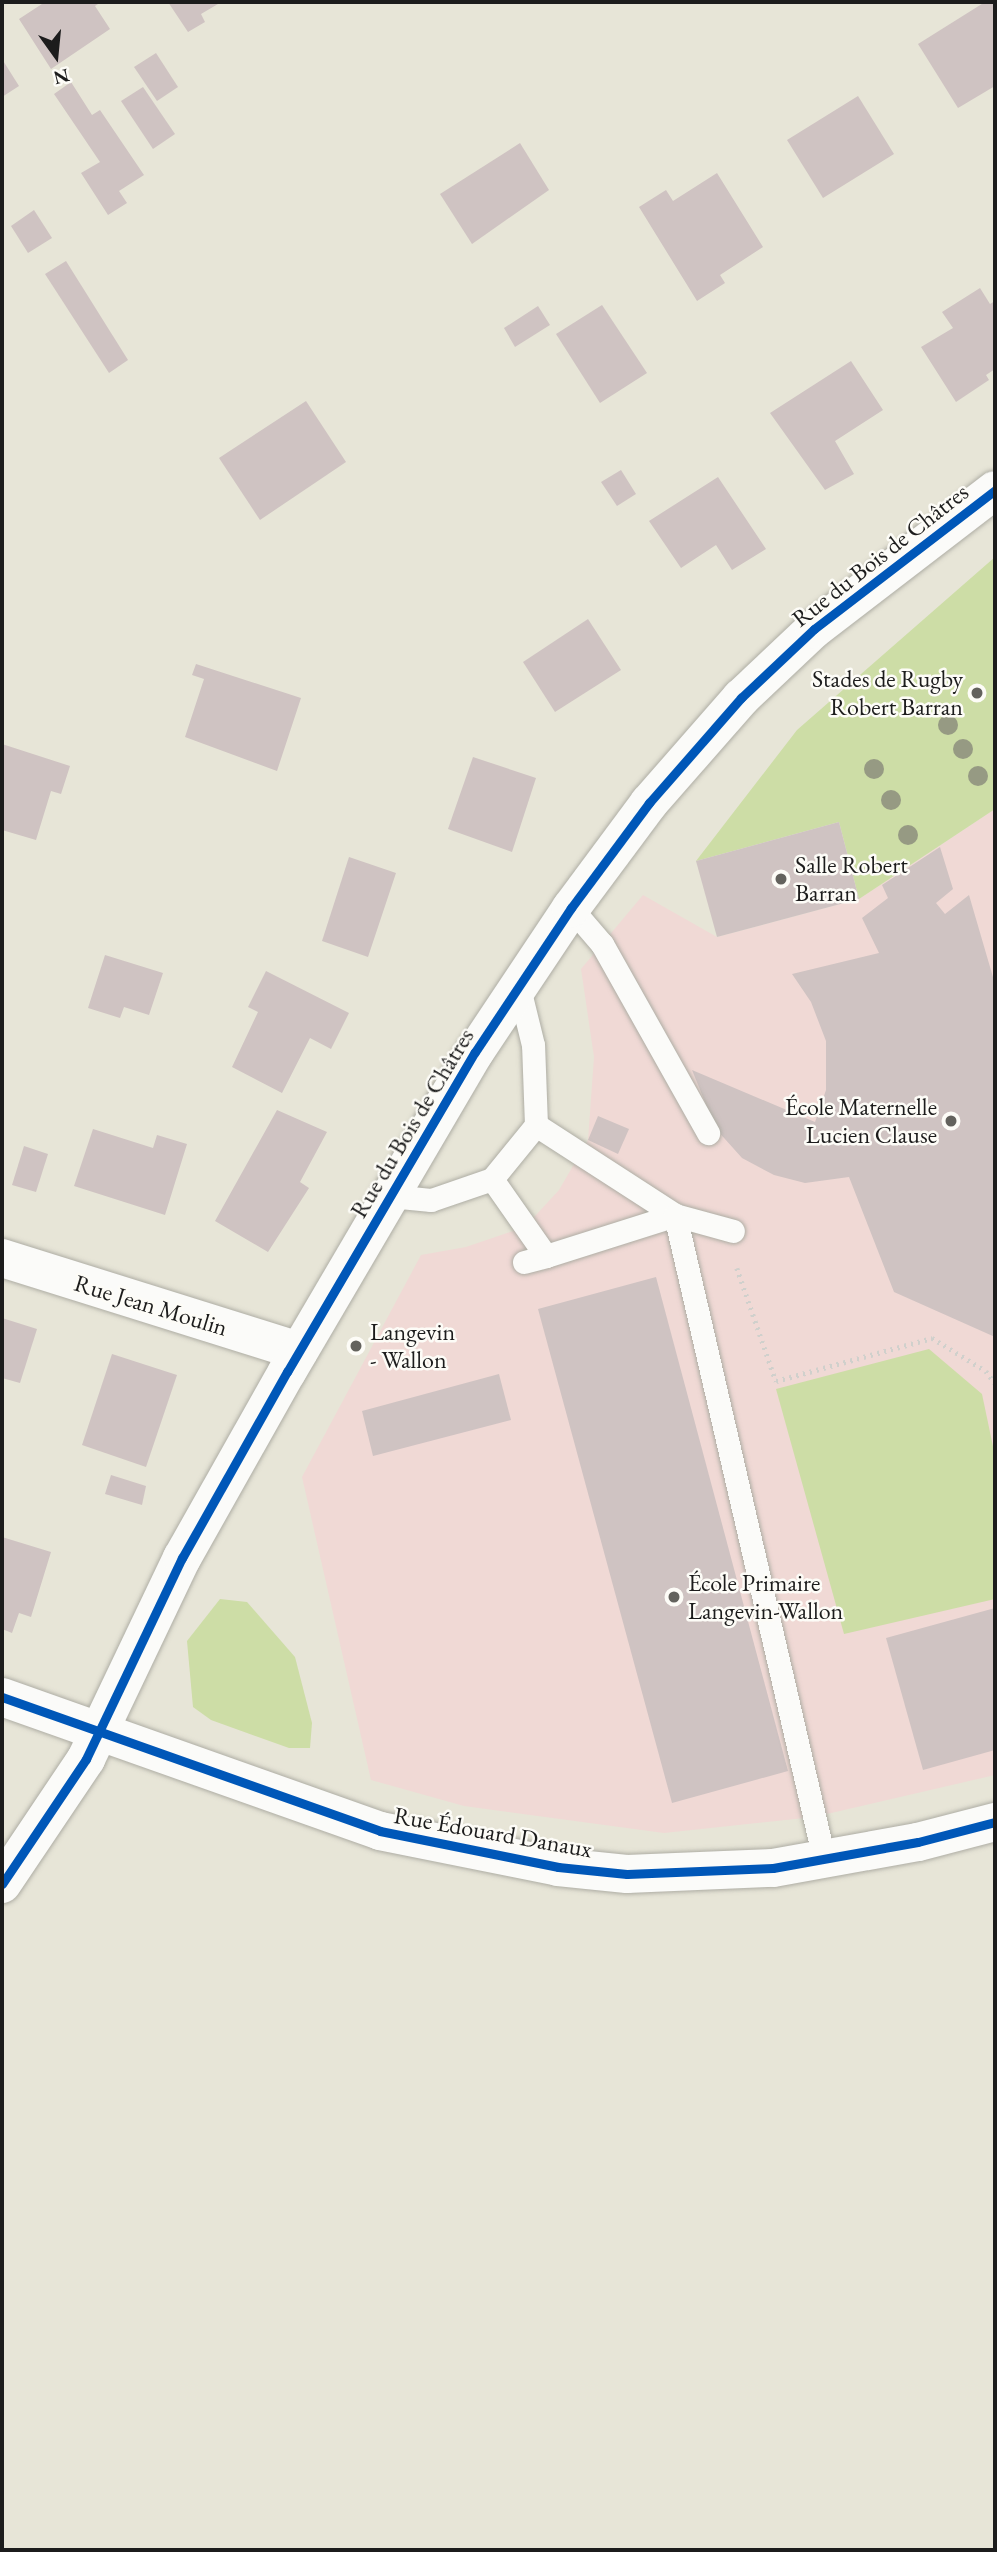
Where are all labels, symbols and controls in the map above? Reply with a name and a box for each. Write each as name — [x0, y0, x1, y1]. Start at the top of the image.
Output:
north arrow — [21, 21, 91, 91]
text: N — [51, 63, 72, 91]
street label: Rue du Bois de Châtres — [786, 477, 974, 633]
place label: Stades de Rugby Robert Barran — [812, 665, 963, 721]
marker: Stades de Rugby Robert Barran — [969, 685, 985, 701]
place label: Salle Robert Barran — [795, 851, 908, 907]
marker: Salle Robert Barran — [773, 871, 789, 887]
street label: Rue du Bois de Châtres — [344, 1023, 480, 1223]
place label: École Maternelle Lucien Clause — [785, 1093, 937, 1149]
marker: École Maternelle Lucien Clause — [943, 1113, 959, 1129]
street label: Rue Jean Moulin — [71, 1268, 231, 1342]
place label: Langevin - Wallon — [370, 1318, 455, 1374]
marker: Langevin - Wallon — [348, 1338, 364, 1354]
place label: École Primaire Langevin-Wallon — [688, 1569, 843, 1625]
marker: École Primaire Langevin-Wallon — [666, 1589, 682, 1605]
street label: Rue Édouard Danaux — [392, 1800, 594, 1864]

